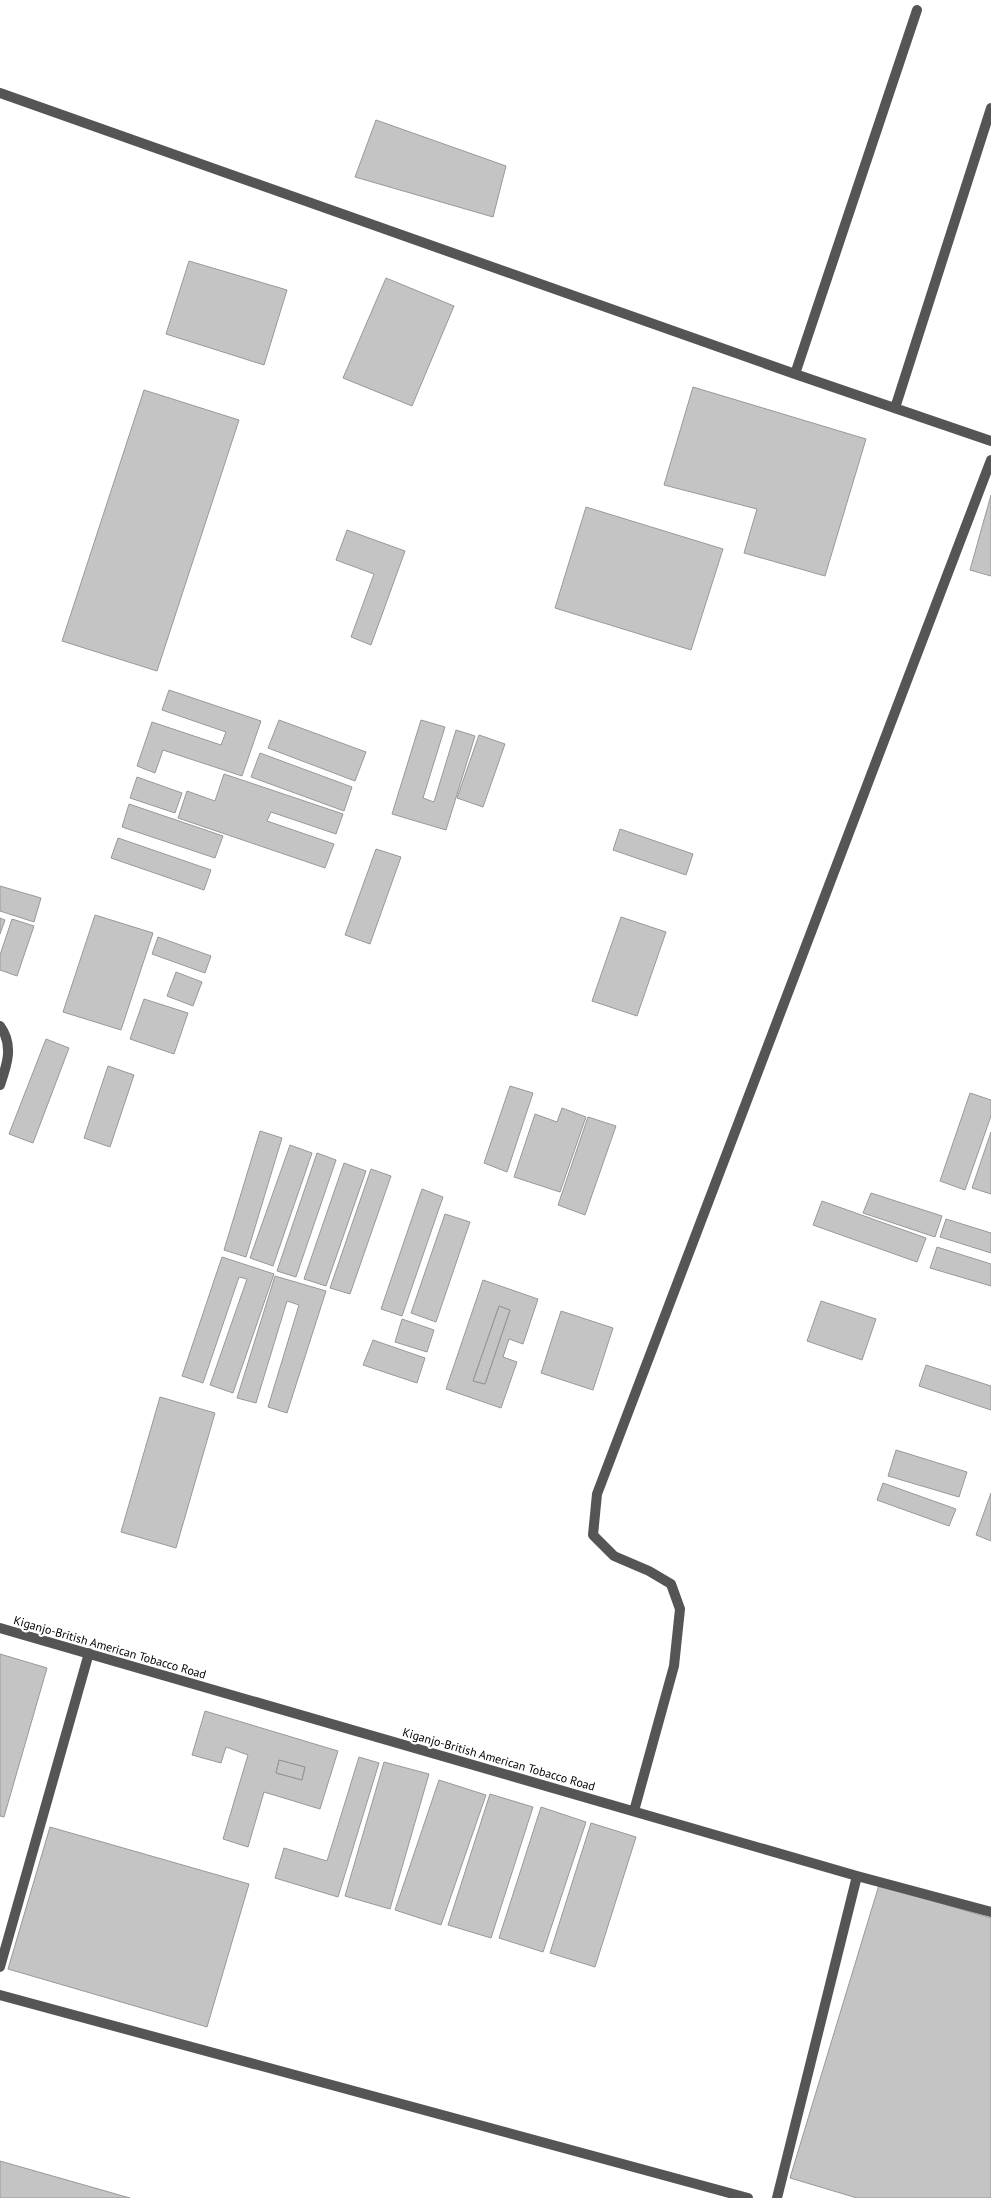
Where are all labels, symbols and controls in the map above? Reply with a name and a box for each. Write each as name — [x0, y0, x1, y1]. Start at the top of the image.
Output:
street label: Kiganjo-British American Tobacco Road — [12, 1612, 208, 1682]
street label: Kiganjo-British American Tobacco Road — [401, 1724, 597, 1794]

